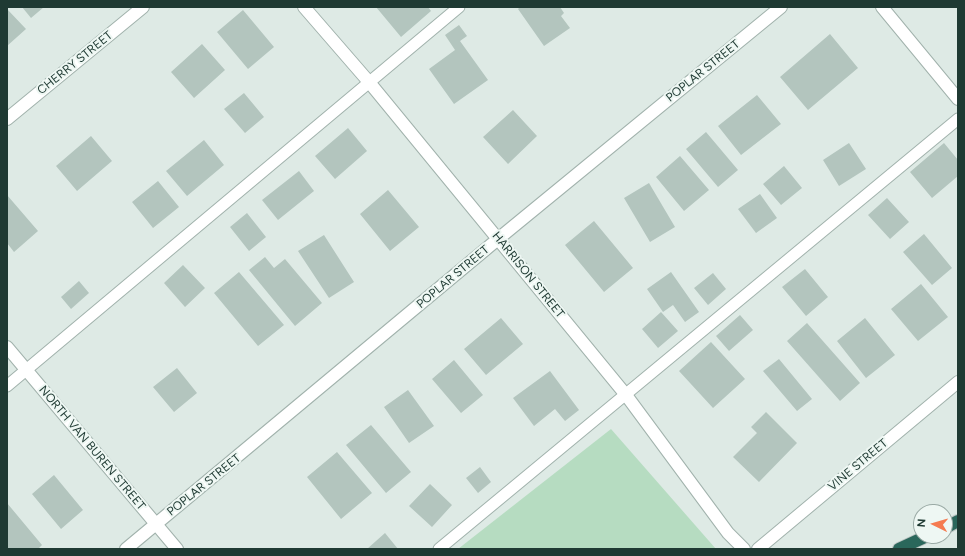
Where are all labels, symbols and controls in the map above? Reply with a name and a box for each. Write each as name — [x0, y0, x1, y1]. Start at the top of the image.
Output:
street label: CHERRY STREET — [35, 28, 115, 98]
street label: POPLAR STREET — [663, 37, 743, 105]
street label: HARRISON STREET — [489, 229, 567, 321]
street label: POPLAR STREET — [414, 242, 492, 312]
street label: NORTH VAN BUREN STREET — [36, 383, 148, 513]
street label: VINE STREET — [825, 436, 891, 494]
street label: POPLAR STREET — [164, 451, 244, 519]
north arrow — [913, 504, 953, 544]
text: N — [915, 518, 928, 528]

